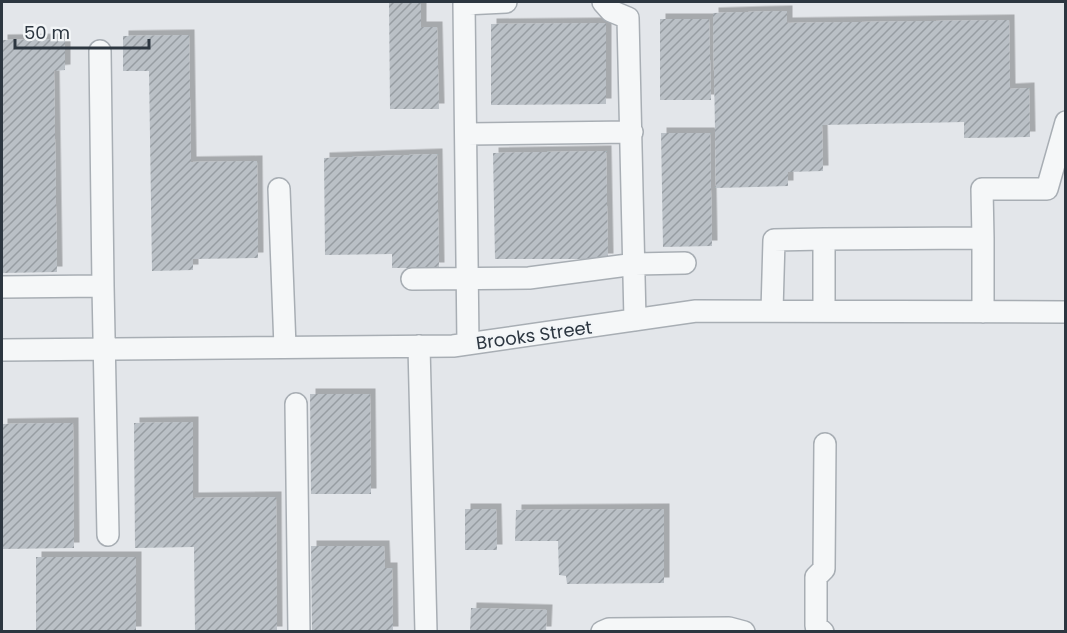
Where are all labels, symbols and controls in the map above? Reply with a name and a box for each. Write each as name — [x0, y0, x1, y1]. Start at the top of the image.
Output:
scale bar — [15, 12, 148, 50]
text: 50 m — [24, 20, 70, 45]
street label: Brooks Street — [474, 314, 594, 356]

